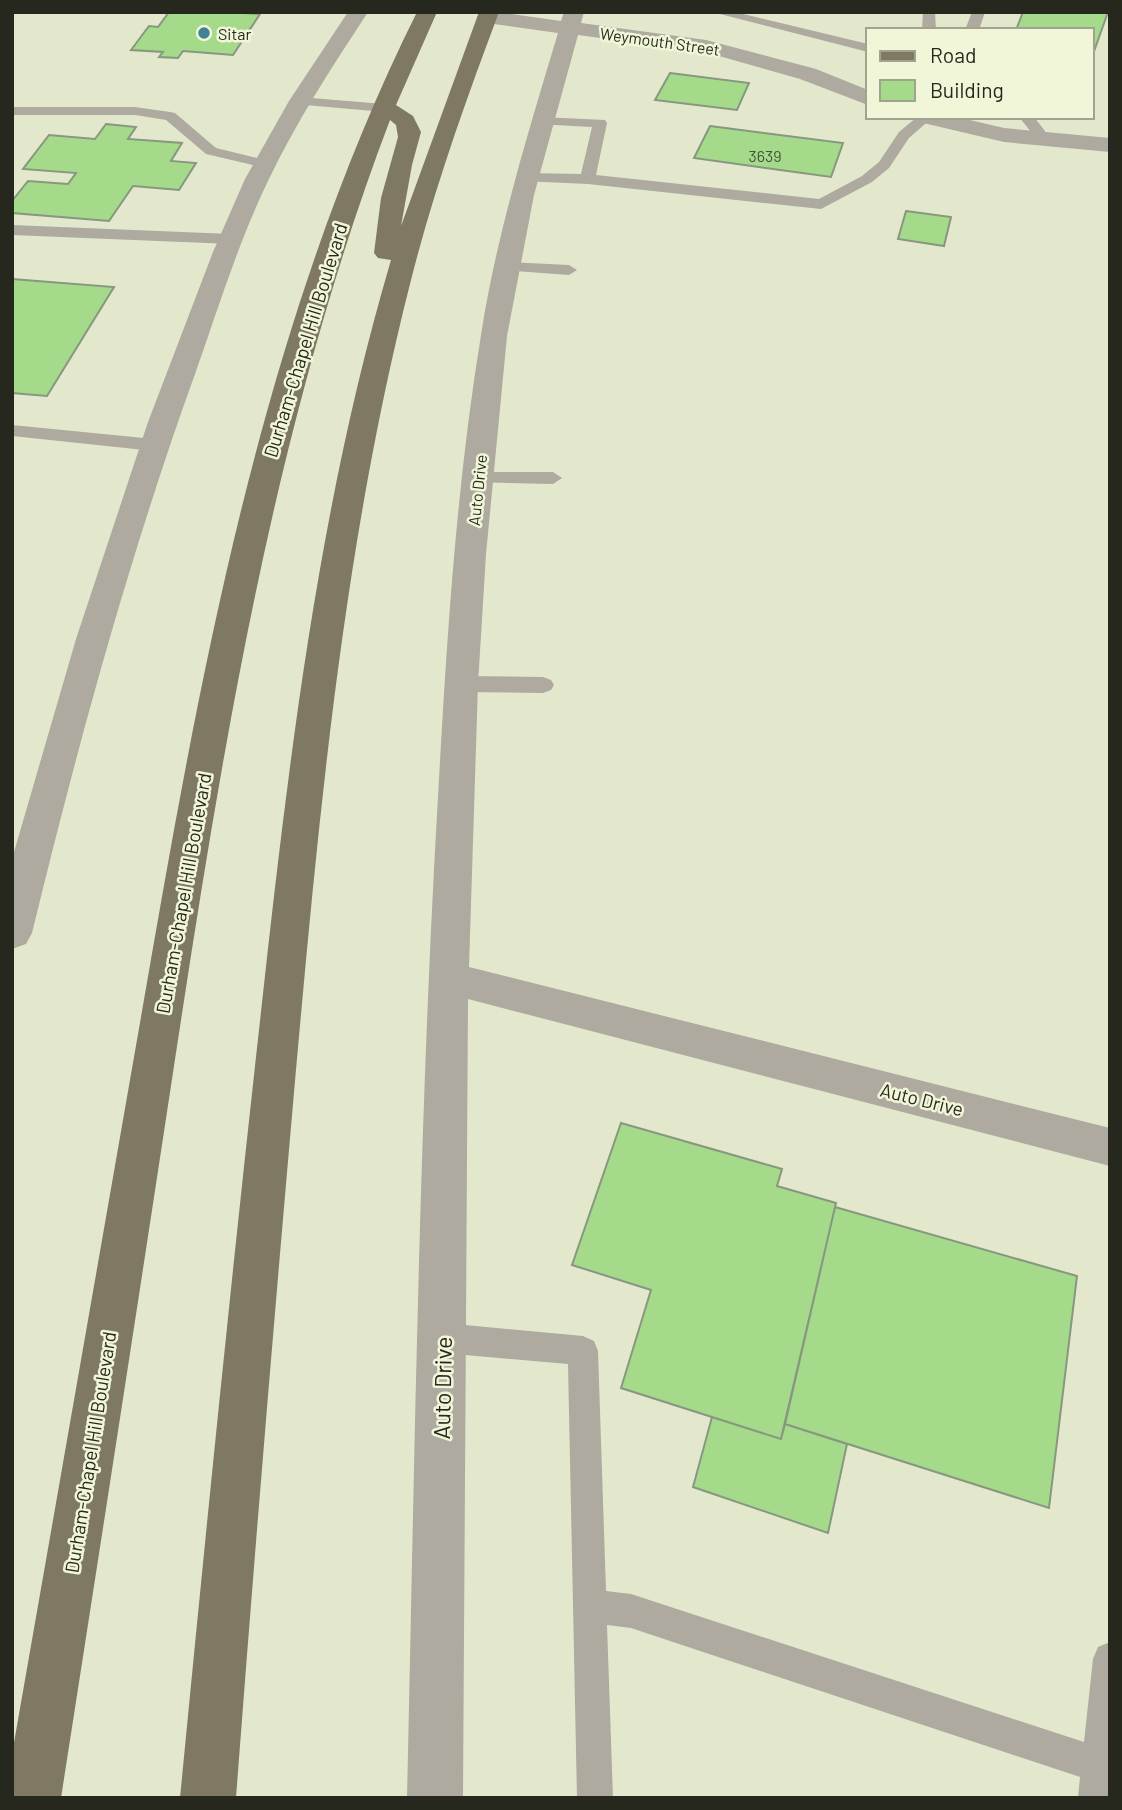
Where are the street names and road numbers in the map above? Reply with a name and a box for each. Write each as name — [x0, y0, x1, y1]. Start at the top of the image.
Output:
street label: Weymouth Street — [599, 23, 721, 59]
street label: Durham-Chapel Hill Boulevard — [258, 220, 352, 460]
street label: Auto Drive — [464, 453, 490, 527]
street label: Durham-Chapel Hill Boulevard — [150, 771, 216, 1015]
street label: Auto Drive — [878, 1078, 966, 1120]
street label: Durham-Chapel Hill Boulevard — [60, 1330, 120, 1574]
street label: Auto Drive — [427, 1336, 457, 1440]

